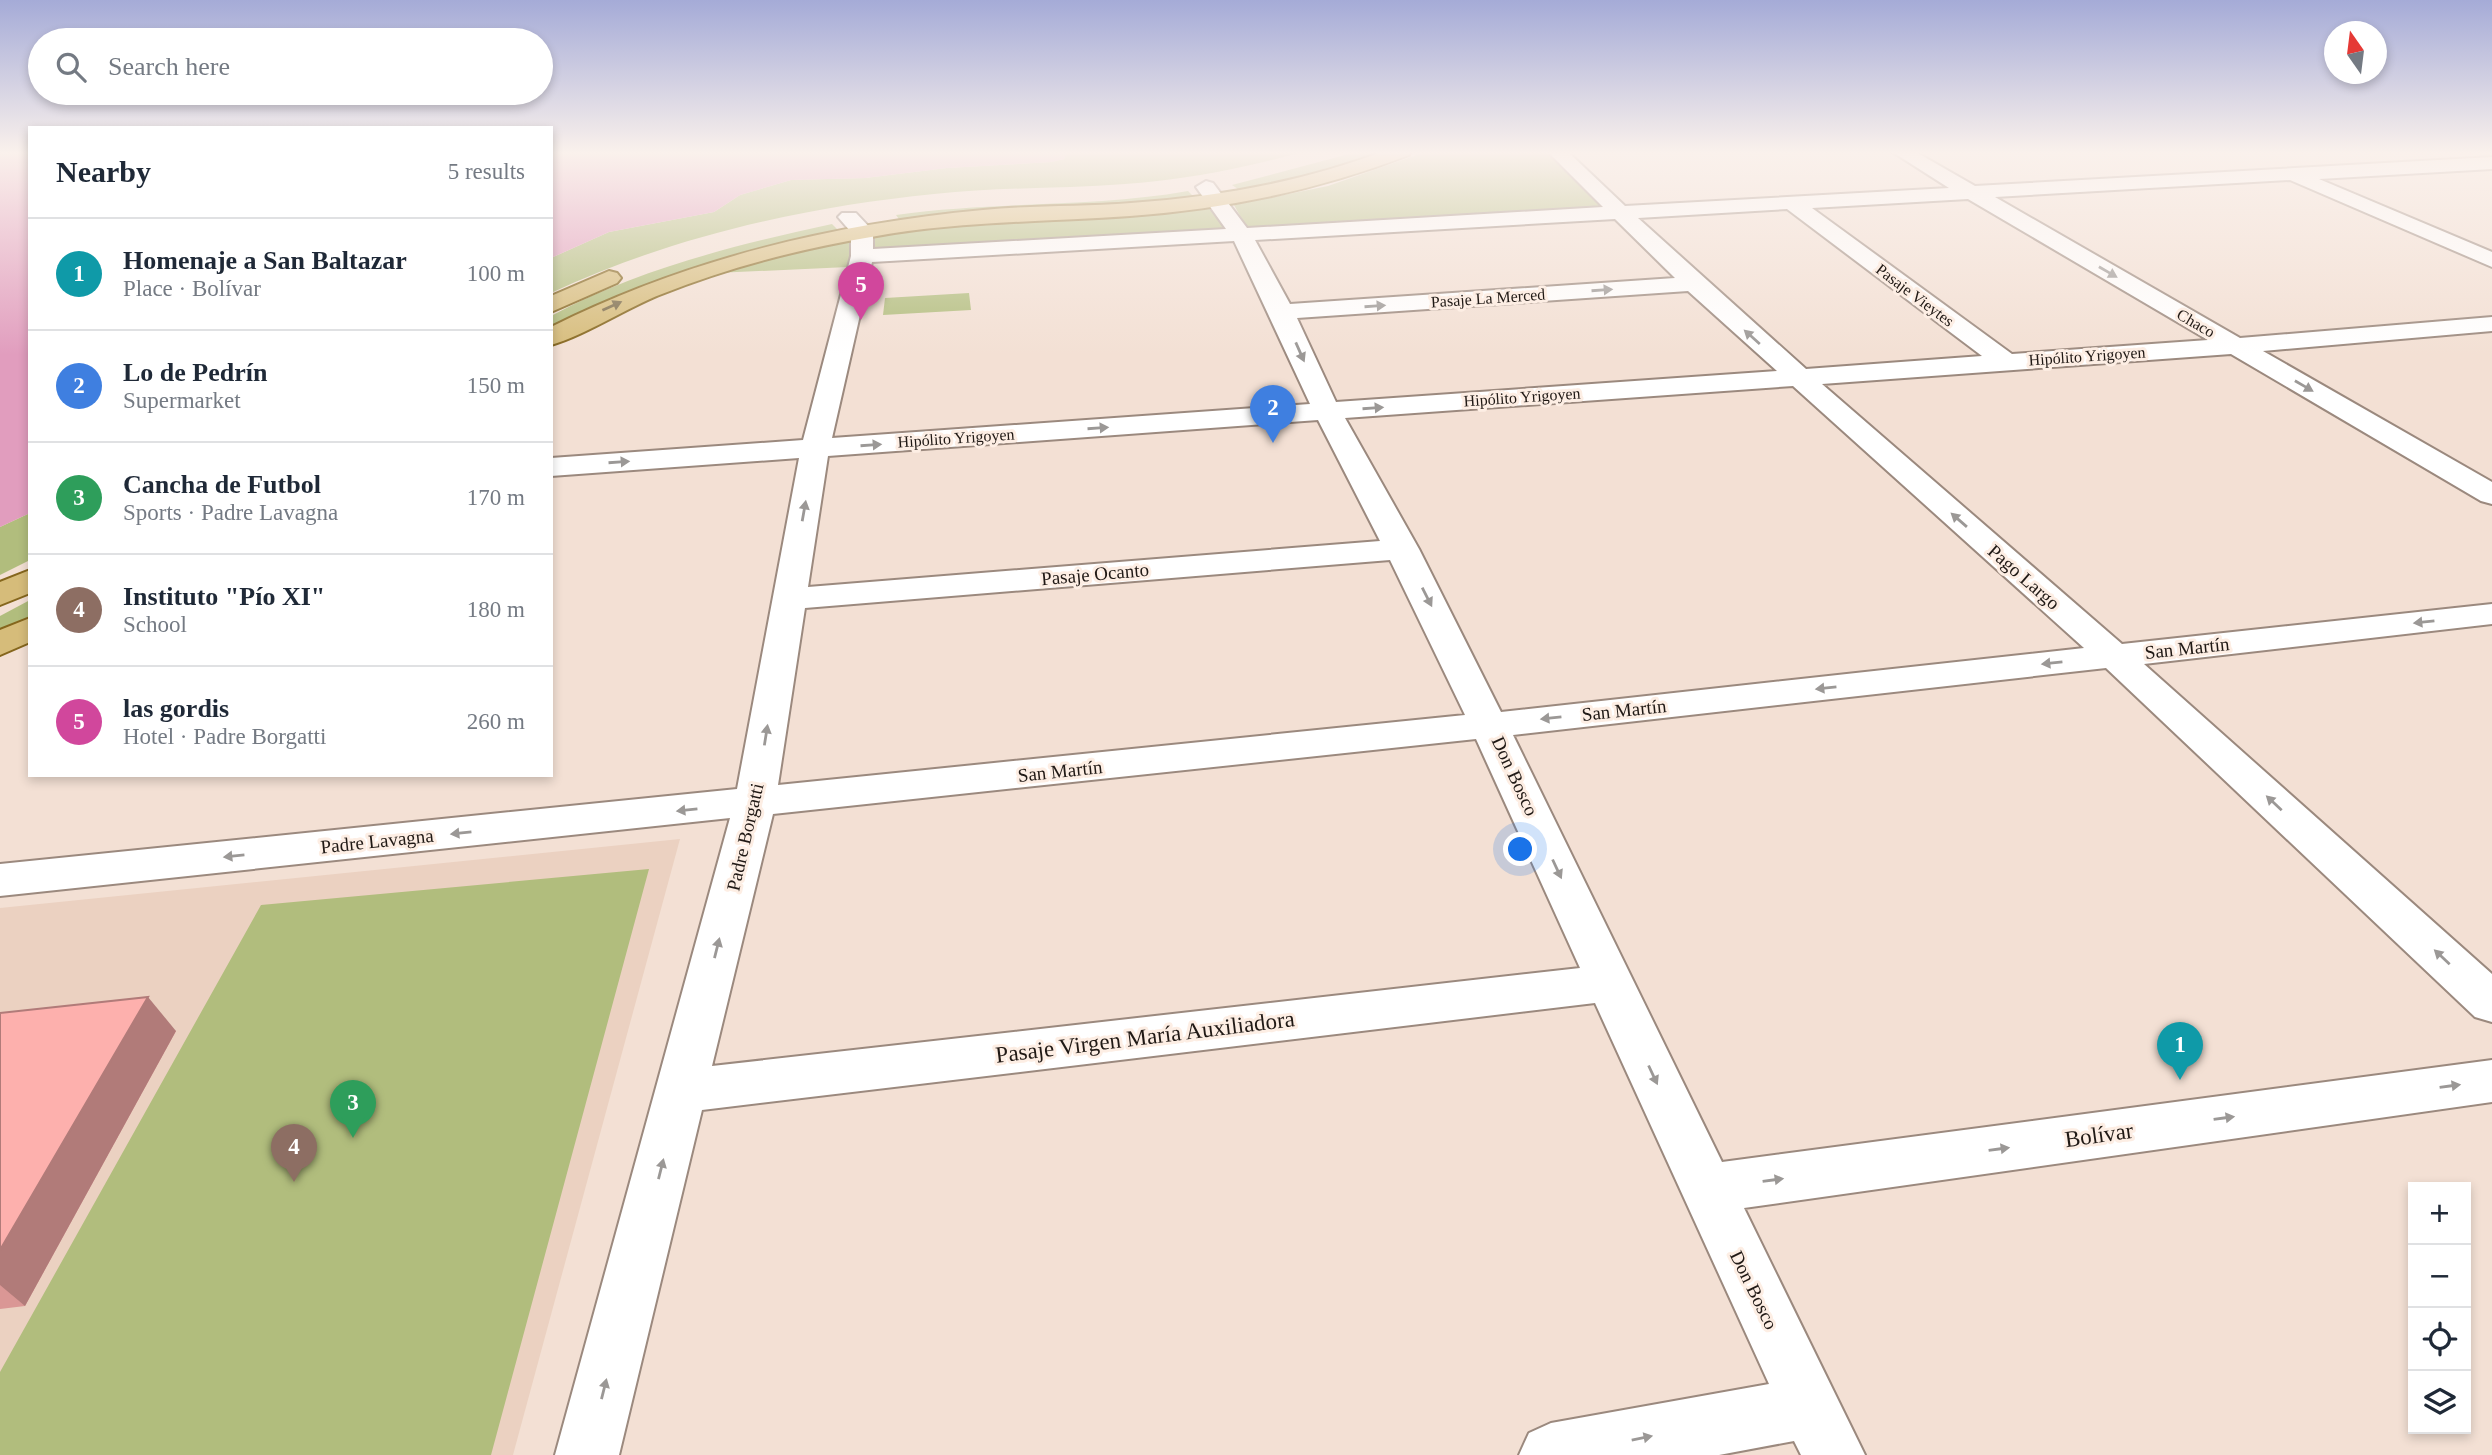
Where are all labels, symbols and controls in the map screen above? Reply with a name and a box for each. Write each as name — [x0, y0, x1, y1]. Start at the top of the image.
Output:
north arrow — [2324, 21, 2387, 84]
search box — [28, 28, 553, 105]
icon: search — [52, 48, 90, 86]
text: Search here — [108, 52, 230, 81]
text: Nearby — [56, 155, 151, 188]
text: 5 results — [448, 159, 525, 184]
text: Homenaje a San Baltazar — [123, 246, 407, 275]
street label: Pasaje Vieytes — [1872, 260, 1957, 330]
text: 1 — [73, 261, 85, 286]
text: 100 m — [467, 261, 525, 286]
pin: 5 — [838, 262, 884, 320]
one-way arrow — [2098, 266, 2117, 278]
text: Place · Bolívar — [123, 276, 261, 301]
one-way arrow — [1591, 285, 1613, 296]
street label: Pasaje La Merced — [1430, 286, 1546, 311]
one-way arrow — [602, 300, 622, 312]
one-way arrow — [1364, 300, 1386, 311]
street label: Chaco — [2174, 305, 2218, 341]
one-way arrow — [1744, 329, 1761, 345]
one-way arrow — [1295, 341, 1306, 362]
street label: Hipólito Yrigoyen — [2028, 343, 2146, 370]
text: Lo de Pedrín — [123, 358, 267, 387]
text: 2 — [73, 373, 85, 398]
text: 150 m — [467, 373, 525, 398]
one-way arrow — [2295, 380, 2314, 392]
street label: Hipólito Yrigoyen — [1463, 384, 1581, 411]
pin: 2 — [1250, 385, 1296, 443]
text: Supermarket — [123, 388, 241, 413]
one-way arrow — [1363, 402, 1385, 413]
one-way arrow — [1087, 422, 1109, 433]
street label: Hipólito Yrigoyen — [897, 425, 1015, 452]
one-way arrow — [860, 439, 882, 450]
one-way arrow — [609, 456, 631, 467]
text: Cancha de Futbol — [123, 470, 321, 499]
text: 3 — [73, 485, 85, 510]
text: 170 m — [467, 485, 525, 510]
text: Sports · Padre Lavagna — [123, 500, 338, 525]
one-way arrow — [798, 500, 809, 522]
one-way arrow — [1951, 513, 1968, 528]
street label: Pago Largo — [1984, 540, 2064, 614]
street label: Pasaje Ocanto — [1040, 559, 1150, 589]
text: Instituto "Pío XI" — [123, 582, 325, 611]
one-way arrow — [1422, 587, 1433, 607]
text: 4 — [73, 597, 85, 622]
text: 180 m — [467, 597, 525, 622]
text: School — [123, 612, 187, 637]
one-way arrow — [2413, 617, 2435, 628]
street label: San Martín — [2144, 633, 2231, 663]
one-way arrow — [2041, 658, 2063, 669]
one-way arrow — [1815, 683, 1837, 694]
text: las gordis — [123, 694, 229, 723]
street label: San Martín — [1581, 695, 1668, 725]
text: 5 — [73, 709, 85, 734]
text: 260 m — [467, 709, 525, 734]
one-way arrow — [1540, 713, 1562, 724]
text: Hotel · Padre Borgatti — [123, 724, 326, 749]
one-way arrow — [761, 724, 772, 746]
street label: Don Bosco — [1488, 733, 1542, 819]
street label: San Martín — [1017, 756, 1104, 786]
street label: Padre Borgatti — [722, 781, 768, 893]
one-way arrow — [2265, 795, 2283, 811]
one-way arrow — [676, 804, 698, 815]
street label: Padre Lavagna — [320, 825, 435, 857]
one-way arrow — [450, 827, 472, 838]
your location — [1503, 832, 1537, 866]
one-way arrow — [223, 851, 245, 862]
one-way arrow — [1552, 858, 1563, 879]
one-way arrow — [712, 937, 723, 959]
one-way arrow — [2433, 949, 2451, 965]
street label: Pasaje Virgen María Auxiliadora — [994, 1006, 1296, 1068]
pin: 1 — [2157, 1022, 2203, 1080]
one-way arrow — [1647, 1065, 1659, 1085]
pin: 3 — [330, 1080, 376, 1138]
one-way arrow — [2439, 1081, 2461, 1092]
one-way arrow — [2213, 1112, 2235, 1123]
street label: Bolívar — [2063, 1118, 2135, 1152]
pin: 4 — [271, 1124, 317, 1182]
one-way arrow — [1988, 1143, 2010, 1154]
one-way arrow — [656, 1157, 667, 1179]
one-way arrow — [1763, 1174, 1785, 1185]
map controls — [2408, 1182, 2471, 1434]
button: + — [2408, 1182, 2471, 1245]
button: − — [2408, 1245, 2471, 1308]
street label: Don Bosco — [1726, 1247, 1782, 1333]
button: locate — [2408, 1308, 2471, 1371]
button: layers — [2408, 1371, 2471, 1434]
one-way arrow — [599, 1378, 610, 1400]
one-way arrow — [1631, 1432, 1653, 1443]

